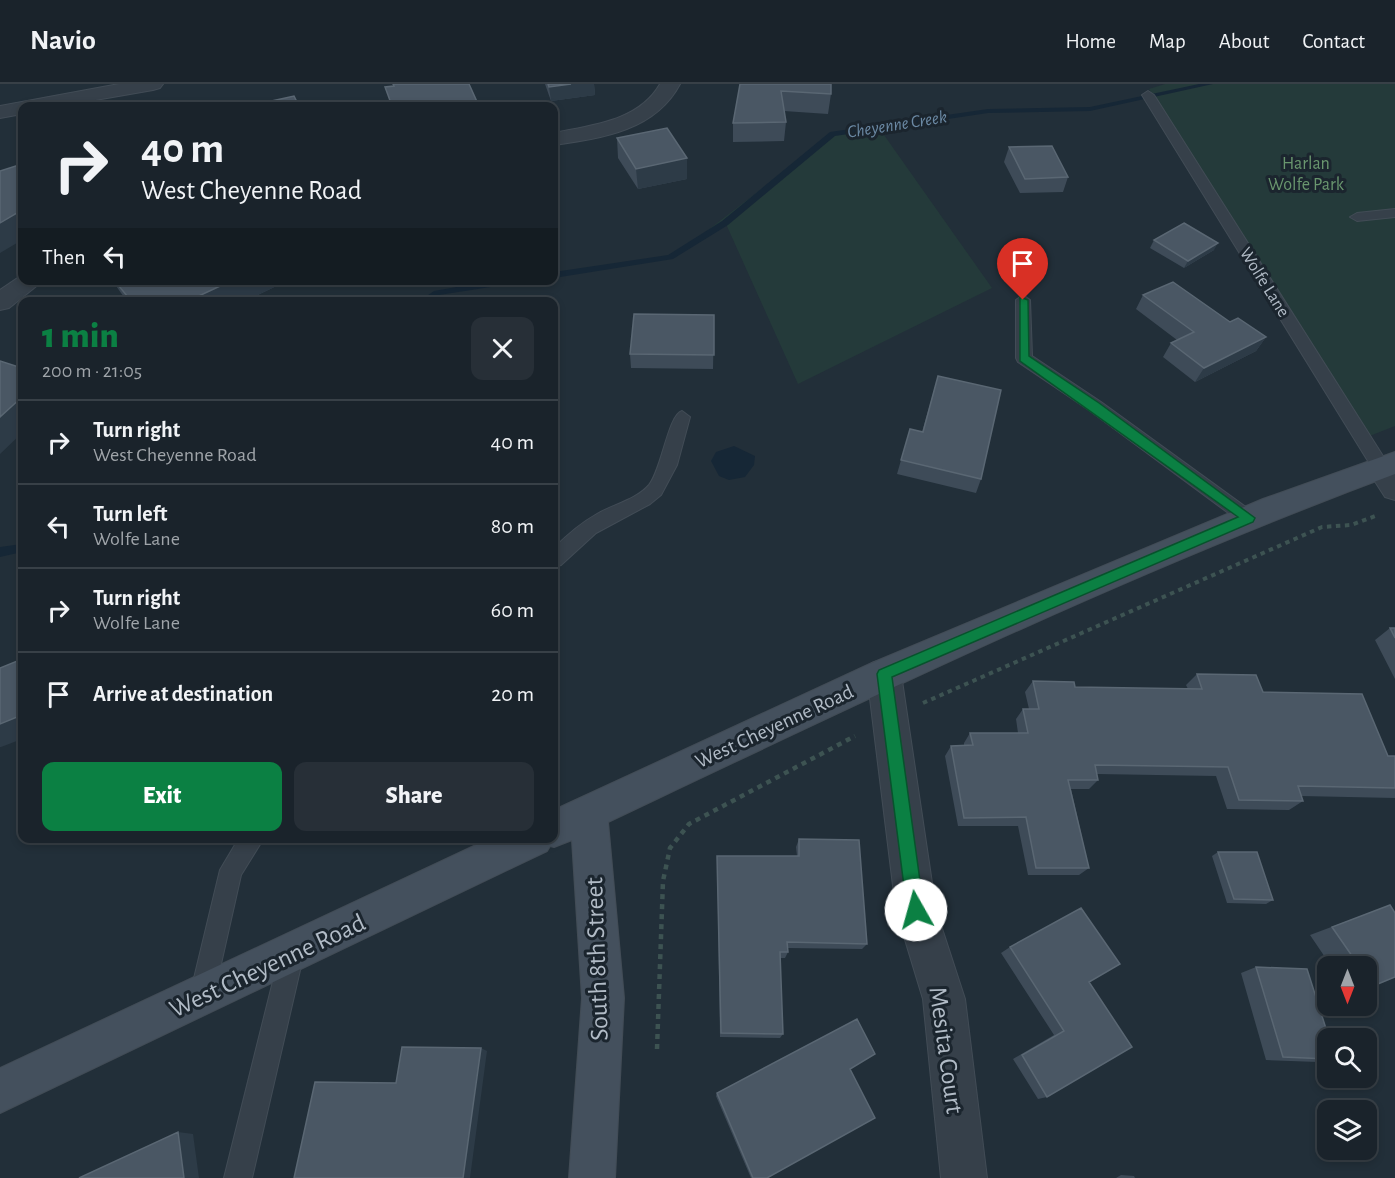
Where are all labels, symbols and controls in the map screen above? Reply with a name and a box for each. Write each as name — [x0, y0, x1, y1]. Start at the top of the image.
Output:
text: Navio — [30, 27, 96, 55]
text: Home — [1065, 31, 1116, 52]
text: Map — [1149, 31, 1186, 52]
text: About — [1219, 31, 1269, 52]
text: Contact — [1302, 31, 1365, 52]
water label: Cheyenne Creek — [846, 108, 948, 142]
icon: right — [42, 126, 120, 204]
text: 40 m — [141, 128, 224, 170]
park label: Harlan Wolfe Park — [1268, 155, 1345, 194]
text: West Cheyenne Road — [141, 177, 362, 204]
pin — [997, 238, 1048, 300]
icon: left — [98, 240, 131, 273]
street label: Wolfe Lane — [1236, 245, 1293, 320]
text: Then — [42, 246, 86, 268]
icon: arrive — [1006, 247, 1039, 280]
button: close — [471, 317, 534, 380]
text: 1 min — [42, 318, 119, 354]
text: 200 m · 21:05 — [42, 361, 142, 381]
text: Turn right — [93, 419, 180, 441]
icon: right — [42, 426, 75, 459]
text: 40 m — [491, 431, 534, 453]
text: West Cheyenne Road — [93, 445, 257, 465]
text: Turn left — [93, 503, 167, 525]
icon: left — [42, 510, 75, 543]
text: 80 m — [491, 515, 534, 537]
text: Wolfe Lane — [93, 529, 180, 549]
text: Turn right — [93, 587, 180, 609]
icon: right — [42, 594, 75, 627]
text: 60 m — [491, 599, 534, 621]
text: Wolfe Lane — [93, 613, 180, 633]
icon: arrive — [42, 678, 75, 711]
street label: West Cheyenne Road — [692, 681, 857, 772]
text: Arrive at destination — [93, 683, 273, 705]
text: 20 m — [491, 683, 534, 705]
button: Exit — [42, 762, 282, 831]
button: Share — [294, 762, 534, 831]
street label: South 8th Street — [581, 877, 613, 1041]
position arrow — [884, 878, 948, 942]
street label: West Cheyenne Road — [166, 909, 369, 1023]
north arrow — [1317, 956, 1377, 1016]
map controls — [1317, 956, 1377, 1160]
street label: Mesita Court — [924, 985, 968, 1115]
button: search — [1317, 1028, 1377, 1088]
button: layers — [1317, 1100, 1377, 1160]

